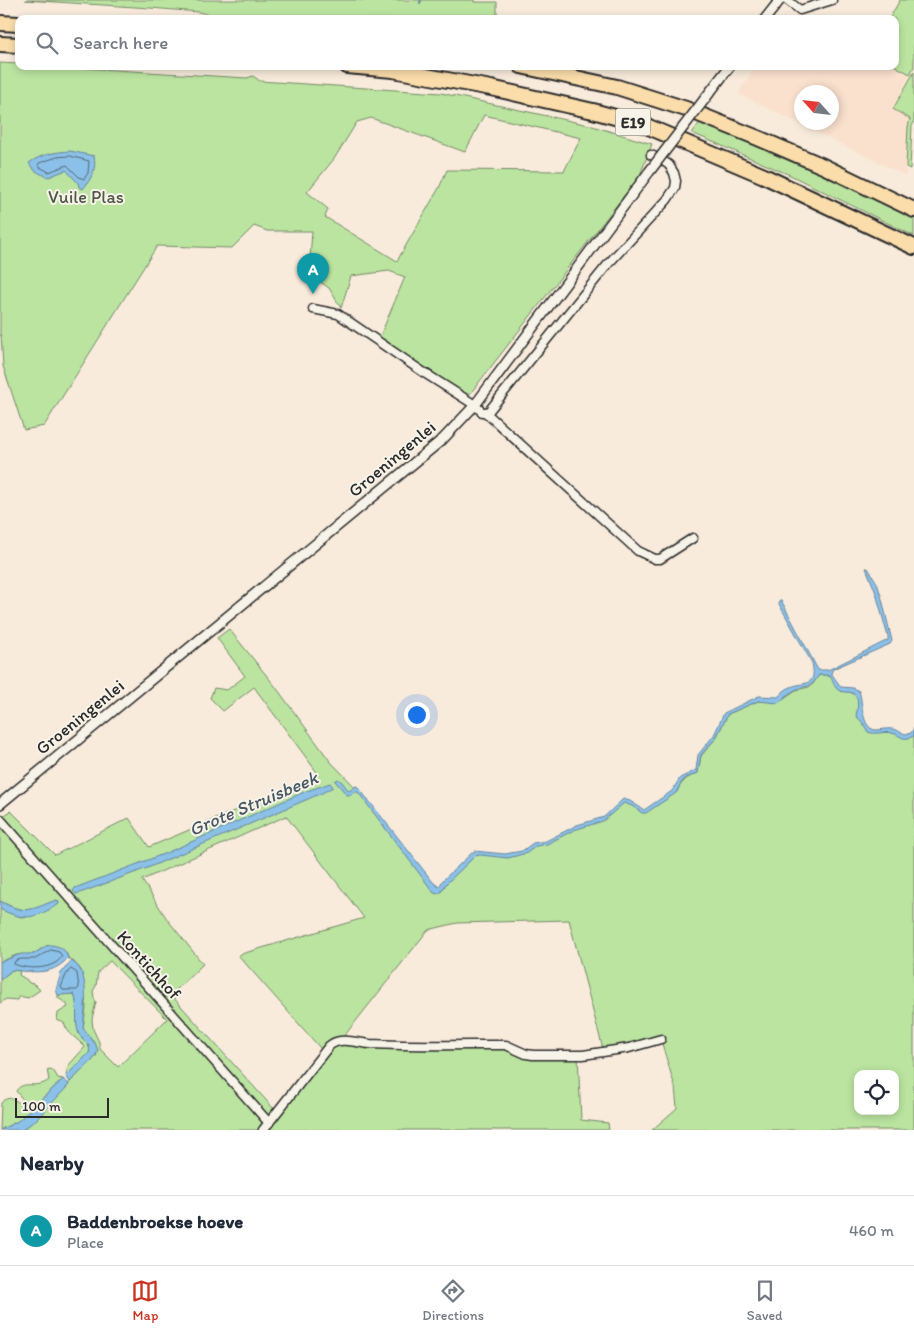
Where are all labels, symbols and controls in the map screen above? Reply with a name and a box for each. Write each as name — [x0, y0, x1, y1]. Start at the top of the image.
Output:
search box — [15, 15, 899, 70]
icon: search — [33, 29, 61, 57]
text: Search here — [73, 31, 168, 54]
north arrow — [794, 85, 839, 130]
road number: E19 — [616, 108, 650, 136]
park label: Vuile Plas — [48, 186, 124, 208]
pin: A — [297, 253, 329, 294]
street label: Groeningenlei — [344, 416, 440, 502]
street label: Groeningenlei — [31, 675, 129, 759]
your location — [404, 702, 430, 728]
water label: Grote Struisbeek — [185, 765, 322, 841]
street label: Kontichhof — [112, 926, 186, 1004]
map controls — [854, 1070, 899, 1115]
button: locate — [854, 1070, 899, 1115]
scale bar — [15, 1095, 109, 1118]
text: 100 m — [22, 1098, 61, 1115]
text: Nearby — [20, 1150, 84, 1175]
text: Baddenbroekse hoeve — [67, 1210, 243, 1233]
text: A — [31, 1221, 41, 1240]
text: 460 m — [849, 1221, 894, 1240]
text: Place — [67, 1233, 104, 1252]
tab: Map — [131, 1277, 159, 1324]
tab: Directions — [422, 1277, 484, 1324]
tab: Saved — [747, 1277, 783, 1324]

